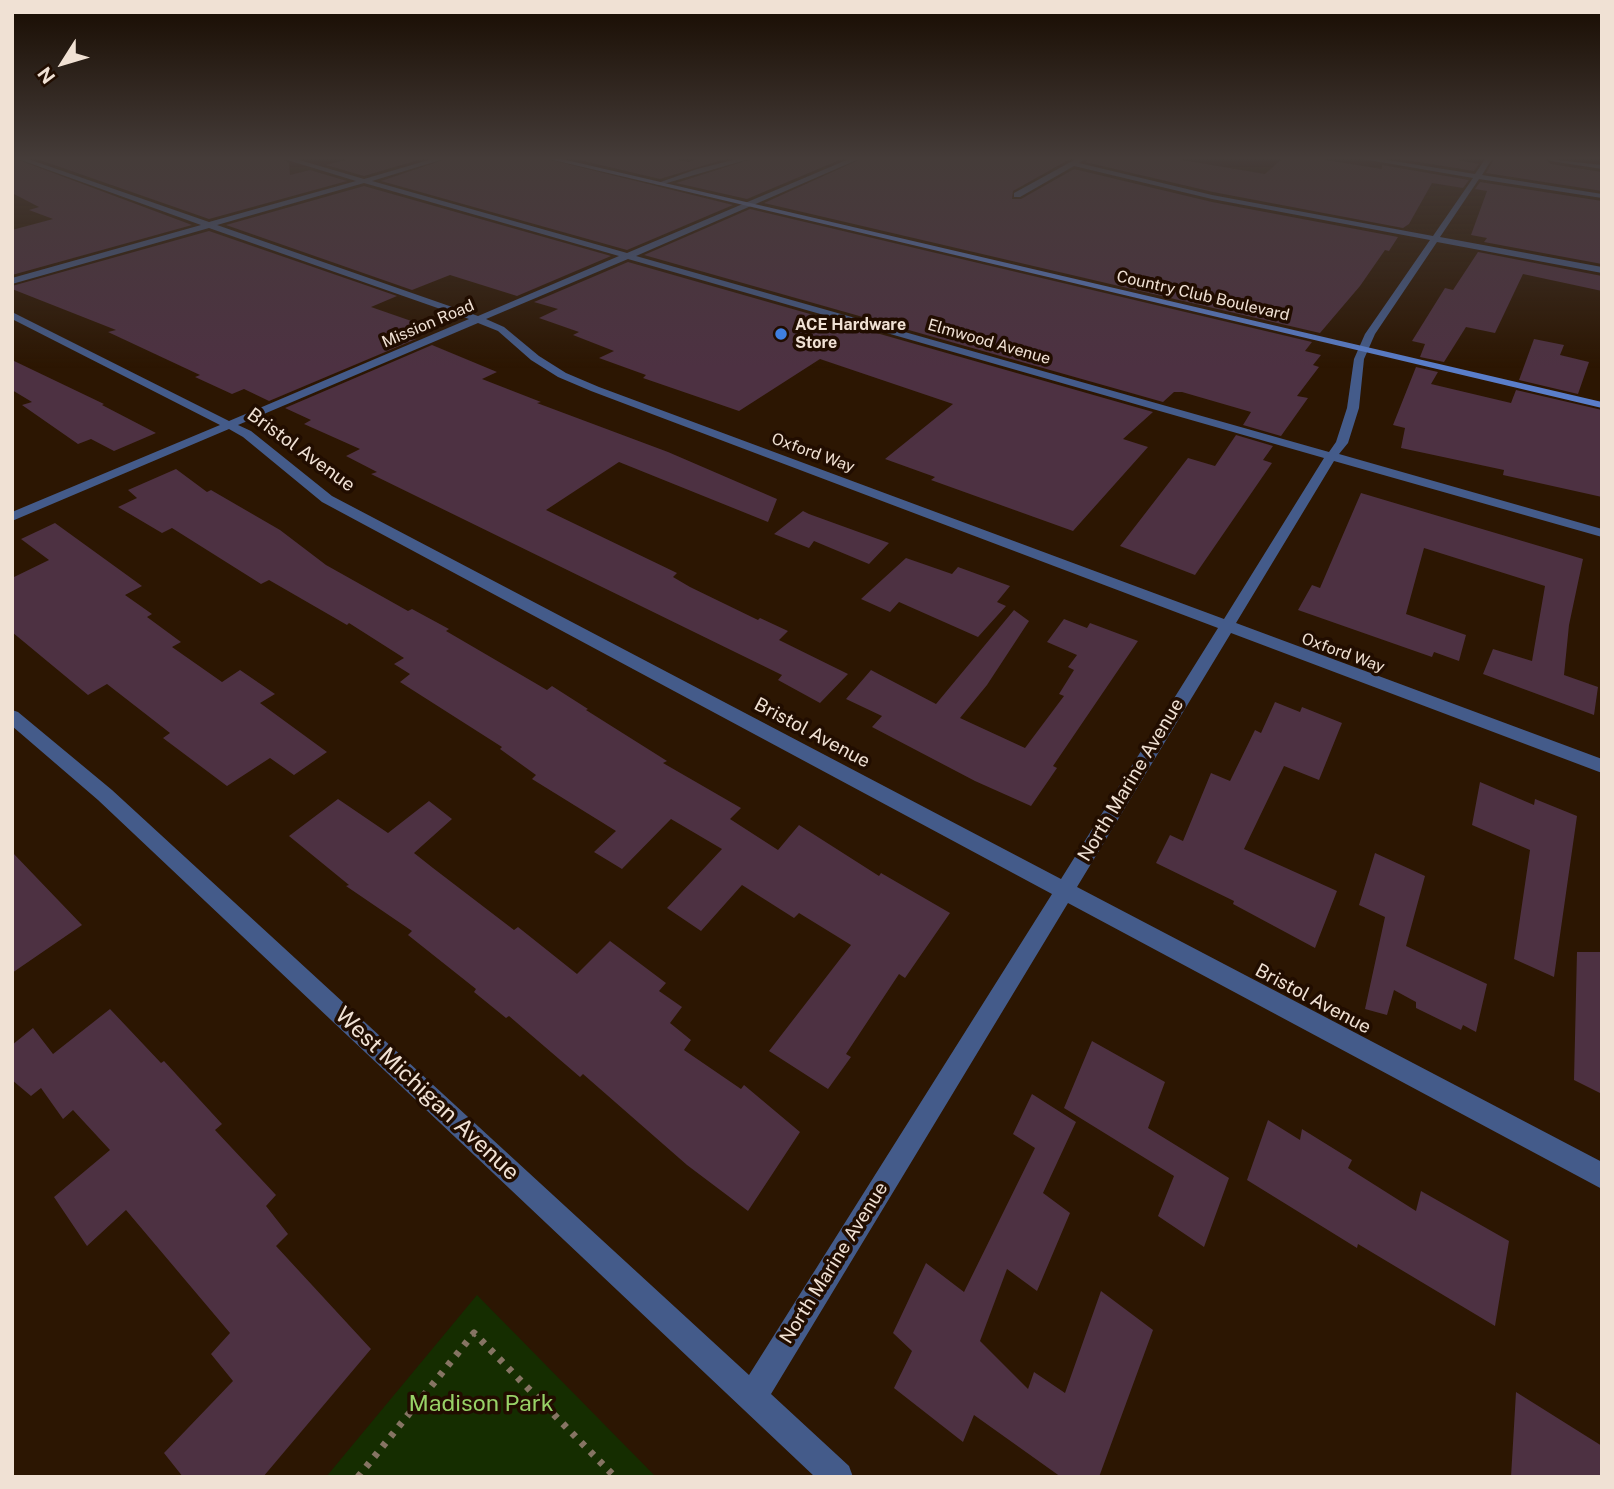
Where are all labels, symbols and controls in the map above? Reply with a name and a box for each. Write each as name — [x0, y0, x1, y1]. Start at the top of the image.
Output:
north arrow — [28, 28, 98, 98]
text: N — [33, 63, 59, 88]
street label: Country Club Boulevard — [1115, 267, 1291, 325]
street label: Mission Road — [379, 296, 477, 352]
place label: ACE Hardware Store — [795, 315, 906, 353]
street label: Elmwood Avenue — [925, 315, 1053, 369]
marker: ACE Hardware Store — [773, 326, 789, 342]
street label: Bristol Avenue — [243, 403, 359, 497]
street label: Oxford Way — [769, 429, 857, 477]
street label: Oxford Way — [1299, 629, 1387, 677]
street label: Bristol Avenue — [750, 693, 874, 773]
street label: North Marine Avenue — [1073, 694, 1189, 866]
street label: Bristol Avenue — [1251, 959, 1375, 1039]
street label: West Michigan Avenue — [329, 1002, 525, 1186]
street label: North Marine Avenue — [775, 1178, 893, 1348]
park label: Madison Park — [408, 1390, 554, 1418]

